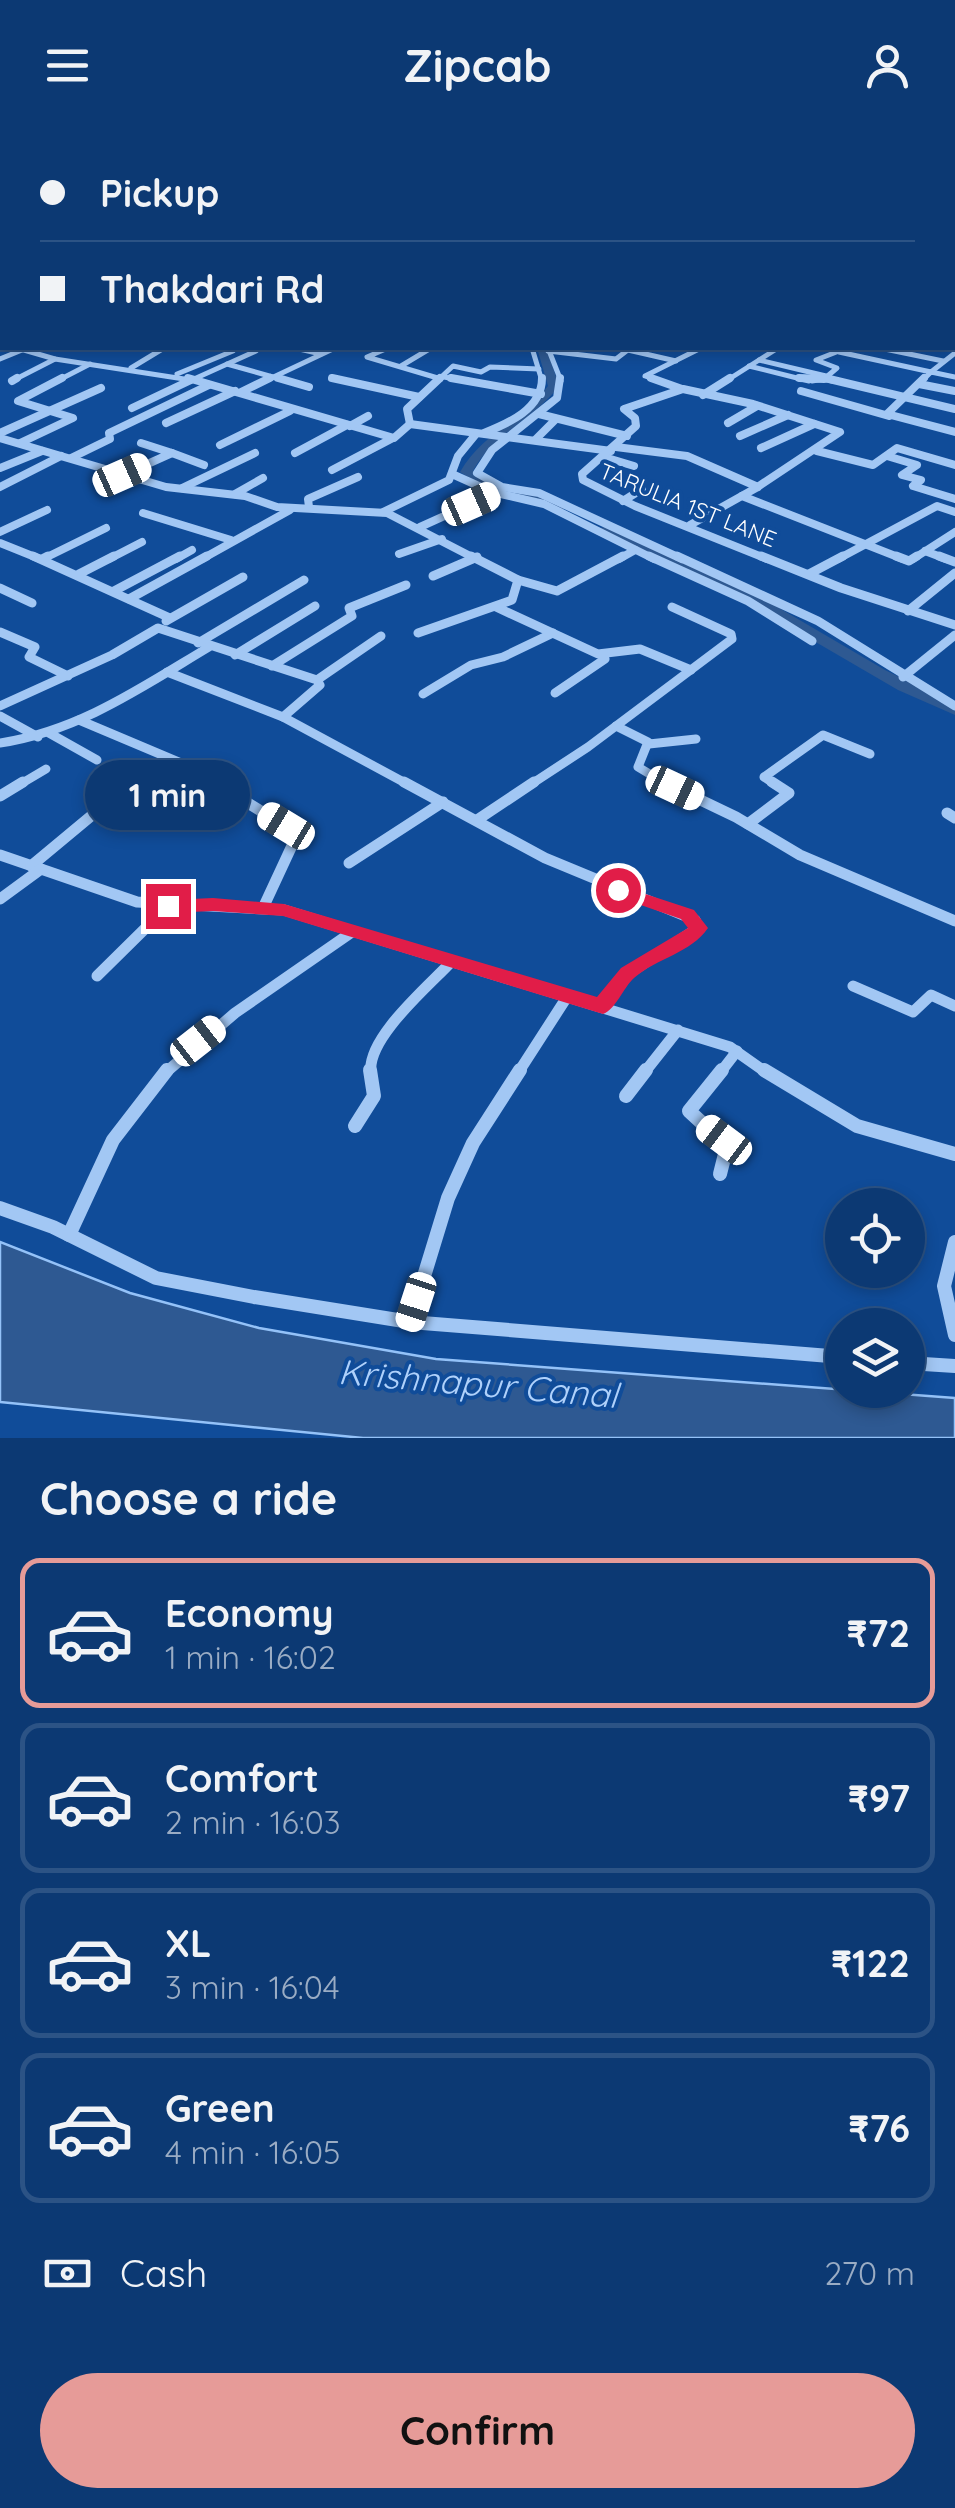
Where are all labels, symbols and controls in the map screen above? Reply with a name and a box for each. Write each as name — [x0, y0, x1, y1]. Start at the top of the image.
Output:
text: Zipcab — [404, 37, 551, 93]
icon: menu — [40, 38, 95, 93]
icon: person — [860, 38, 915, 93]
text: Pickup — [100, 169, 219, 217]
text: Thakdari Rd — [100, 265, 324, 313]
car — [88, 449, 156, 501]
street label: TARULIA 1ST LANE — [595, 457, 781, 553]
car — [437, 478, 505, 530]
callout: 1 min — [86, 761, 250, 831]
car — [641, 762, 709, 814]
text: 1 min — [129, 775, 206, 815]
car — [253, 798, 319, 854]
route start — [596, 868, 641, 913]
route end — [146, 884, 191, 929]
car — [165, 1011, 231, 1071]
car — [691, 1110, 757, 1170]
map controls — [825, 1188, 925, 1408]
button: locate — [825, 1188, 925, 1288]
car — [392, 1269, 440, 1335]
button: layers — [825, 1308, 925, 1408]
water label: Krishnapur Canal — [337, 1349, 623, 1417]
text: Choose a ride — [40, 1470, 337, 1526]
icon: car — [45, 1588, 135, 1678]
text: Economy — [165, 1589, 334, 1637]
text: ₹72 — [847, 1609, 910, 1657]
text: 1 min · 16:02 — [165, 1637, 336, 1677]
icon: car — [45, 1753, 135, 1843]
text: Comfort — [165, 1754, 319, 1802]
text: ₹97 — [848, 1774, 910, 1822]
text: 2 min · 16:03 — [165, 1802, 341, 1842]
icon: car — [45, 1918, 135, 2008]
text: XL — [165, 1919, 211, 1967]
text: ₹122 — [831, 1939, 910, 1987]
text: 3 min · 16:04 — [165, 1967, 340, 2007]
icon: car — [45, 2083, 135, 2173]
text: Green — [165, 2084, 275, 2132]
text: ₹76 — [848, 2104, 910, 2152]
text: 4 min · 16:05 — [165, 2132, 340, 2172]
icon: cash — [40, 2246, 95, 2301]
text: Cash — [120, 2249, 207, 2297]
text: 270 m — [824, 2253, 915, 2293]
button: Confirm — [40, 2373, 915, 2488]

